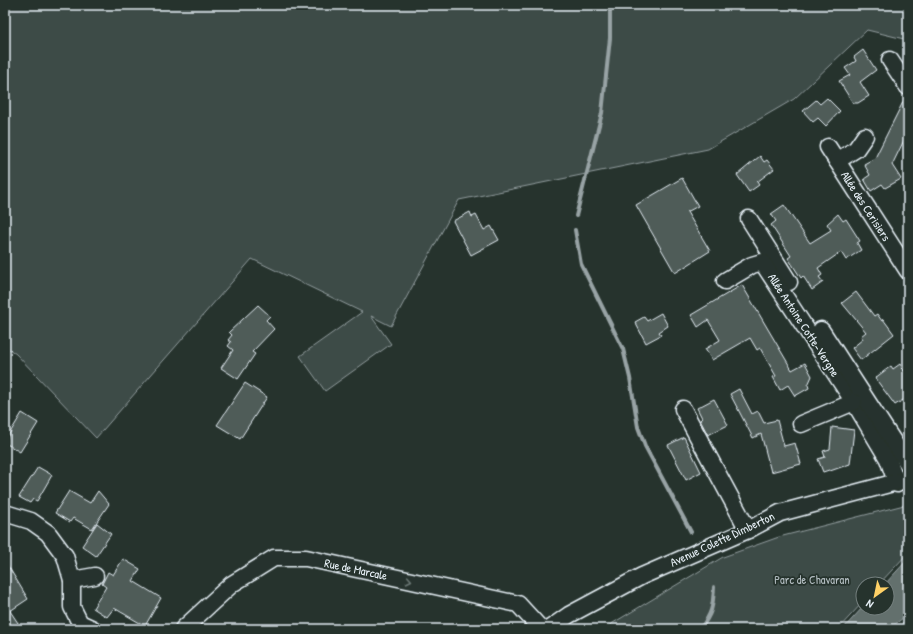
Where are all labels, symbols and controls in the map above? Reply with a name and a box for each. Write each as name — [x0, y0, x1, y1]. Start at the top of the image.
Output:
street label: Allée des Cerisiers — [837, 168, 895, 245]
street label: Allée Antoine Cotte-Vergne — [764, 270, 844, 380]
street label: Avenue Colette Dimberton — [667, 507, 777, 571]
street label: Rue de Marcale — [323, 554, 389, 584]
park label: Parc de Chavaran — [774, 571, 850, 588]
one-way arrow — [406, 576, 412, 584]
north arrow — [855, 576, 895, 616]
text: N — [863, 597, 876, 612]

